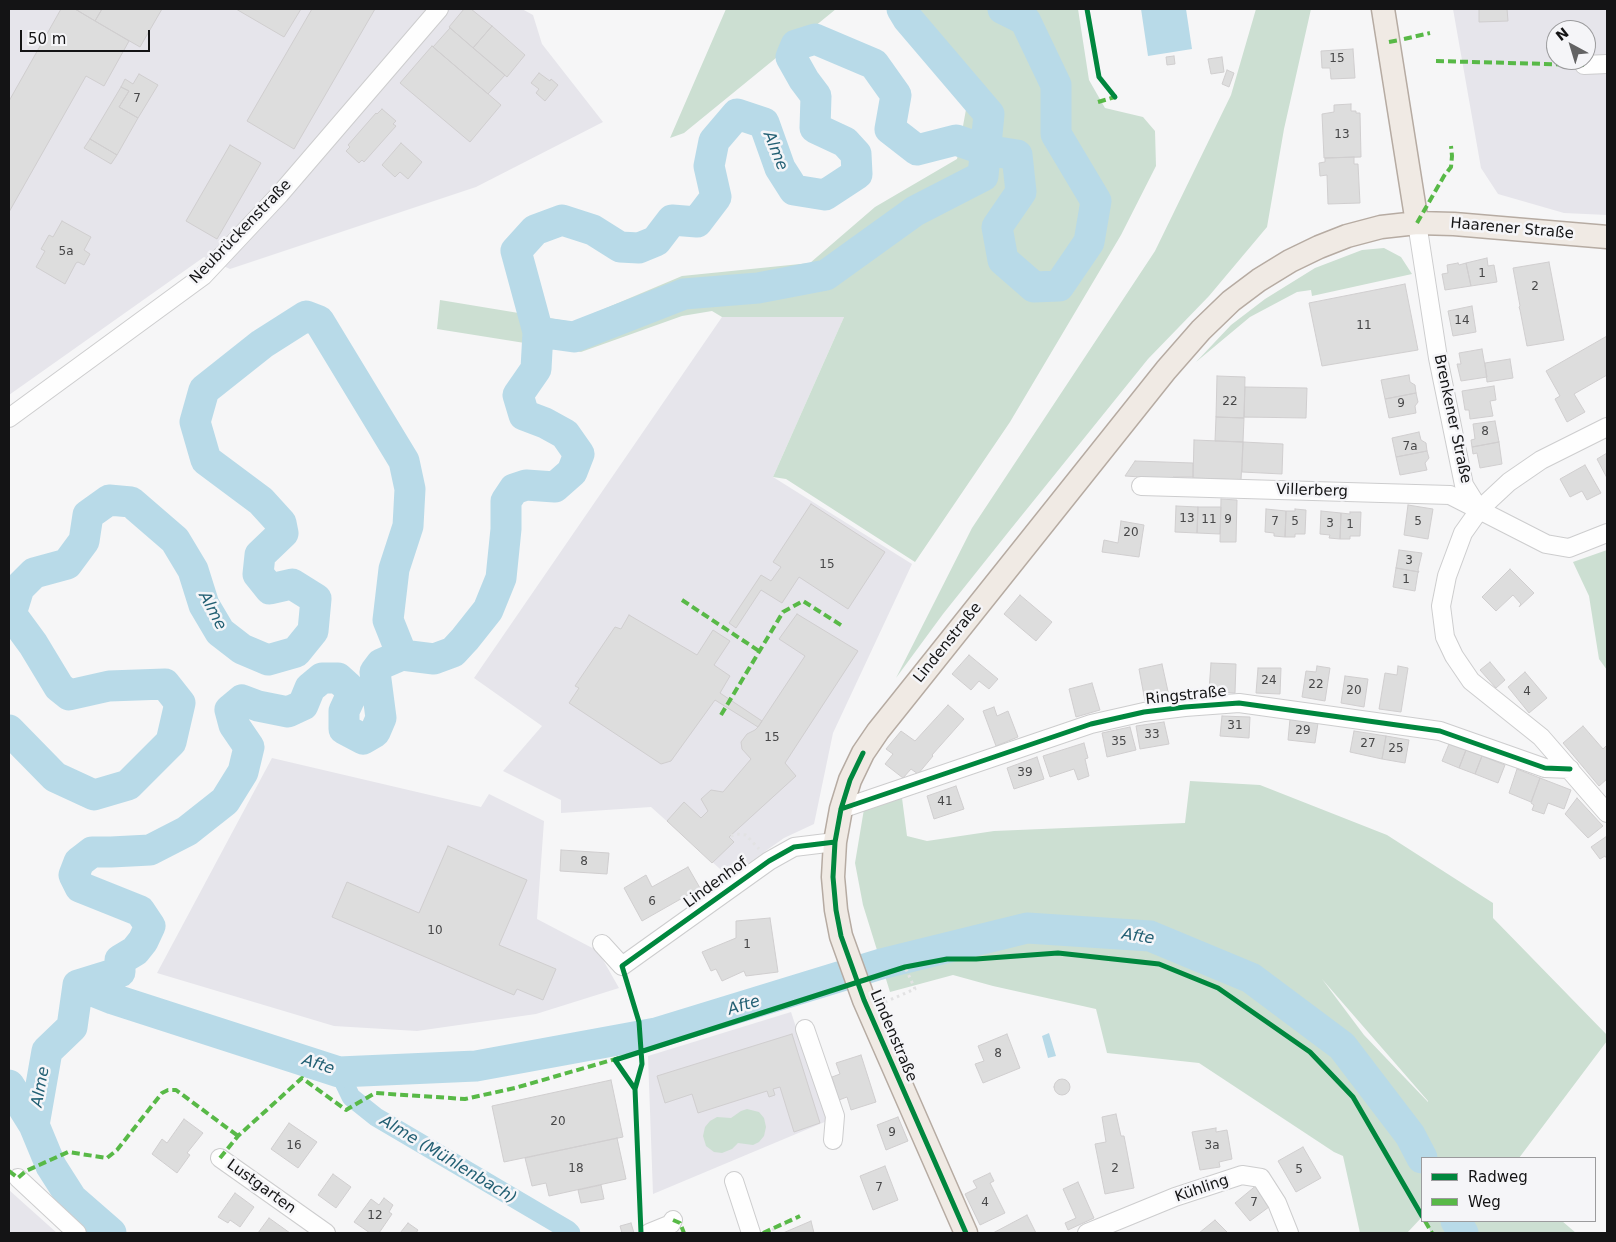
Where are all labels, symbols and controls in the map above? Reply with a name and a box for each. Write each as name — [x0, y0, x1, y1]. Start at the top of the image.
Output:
scale bar — [22, 20, 152, 52]
north arrow — [1546, 20, 1596, 70]
text: N — [1553, 24, 1572, 44]
text: 50 m — [28, 30, 66, 48]
house number: 15 — [1329, 52, 1345, 66]
house number: 7 — [133, 92, 141, 106]
water label: Alme — [758, 128, 792, 174]
house number: 13 — [1334, 128, 1350, 142]
street label: Neubrückenstraße — [187, 176, 295, 288]
street label: Haarener Straße — [1450, 215, 1574, 243]
house number: 5a — [59, 245, 73, 259]
house number: 1 — [1478, 267, 1486, 281]
house number: 2 — [1531, 280, 1539, 294]
house number: 14 — [1454, 314, 1470, 328]
house number: 11 — [1356, 319, 1372, 333]
street label: Brenkener Straße — [1430, 353, 1474, 485]
house number: 22 — [1222, 395, 1238, 409]
house number: 9 — [1397, 397, 1405, 411]
house number: 8 — [1481, 425, 1489, 439]
house number: 7a — [1403, 440, 1417, 454]
street label: Villerberg — [1276, 481, 1348, 501]
house number: 13 — [1179, 512, 1195, 526]
house number: 11 — [1201, 513, 1217, 527]
house number: 9 — [1224, 513, 1232, 527]
house number: 7 — [1271, 515, 1279, 529]
house number: 5 — [1291, 515, 1299, 529]
house number: 5 — [1414, 515, 1422, 529]
house number: 3 — [1326, 517, 1334, 531]
house number: 1 — [1346, 518, 1354, 532]
house number: 20 — [1123, 526, 1139, 540]
house number: 3 — [1405, 554, 1413, 568]
house number: 15 — [819, 558, 835, 572]
house number: 1 — [1402, 573, 1410, 587]
water label: Alme — [194, 588, 230, 634]
street label: Lindenstraße — [910, 599, 986, 687]
house number: 24 — [1261, 674, 1277, 688]
house number: 22 — [1308, 678, 1324, 692]
street label: Ringstraße — [1145, 683, 1227, 709]
house number: 20 — [1346, 684, 1362, 698]
house number: 4 — [1523, 685, 1531, 699]
house number: 31 — [1227, 719, 1243, 733]
house number: 29 — [1295, 724, 1311, 738]
house number: 33 — [1144, 728, 1160, 742]
house number: 15 — [764, 731, 780, 745]
house number: 35 — [1111, 735, 1127, 749]
house number: 27 — [1360, 737, 1376, 751]
house number: 25 — [1388, 742, 1404, 756]
house number: 39 — [1017, 766, 1033, 780]
house number: 41 — [937, 795, 953, 809]
street label: Lindenhof — [681, 854, 751, 912]
house number: 8 — [580, 855, 588, 869]
house number: 6 — [648, 895, 656, 909]
house number: 10 — [427, 924, 443, 938]
water label: Afte — [1120, 925, 1156, 949]
house number: 1 — [743, 938, 751, 952]
street label: Lindenstraße — [866, 987, 920, 1085]
water label: Afte — [726, 992, 762, 1020]
house number: 8 — [994, 1047, 1002, 1061]
water label: Afte — [299, 1051, 337, 1079]
water label: Alme — [28, 1065, 54, 1109]
water label: Alme (Mühlenbach) — [376, 1112, 520, 1208]
house number: 20 — [550, 1115, 566, 1129]
house number: 9 — [888, 1126, 896, 1140]
house number: 16 — [286, 1139, 302, 1153]
house number: 3a — [1205, 1139, 1219, 1153]
street label: Lustgarten — [223, 1156, 299, 1218]
legend — [1421, 1157, 1596, 1222]
house number: 18 — [568, 1162, 584, 1176]
house number: 2 — [1111, 1162, 1119, 1176]
house number: 5 — [1295, 1163, 1303, 1177]
text: Radweg — [1468, 1168, 1528, 1186]
street label: Kühling — [1173, 1171, 1231, 1207]
house number: 7 — [875, 1181, 883, 1195]
text: Weg — [1468, 1193, 1501, 1211]
house number: 4 — [981, 1196, 989, 1210]
house number: 7 — [1250, 1196, 1258, 1210]
house number: 12 — [367, 1209, 383, 1223]

